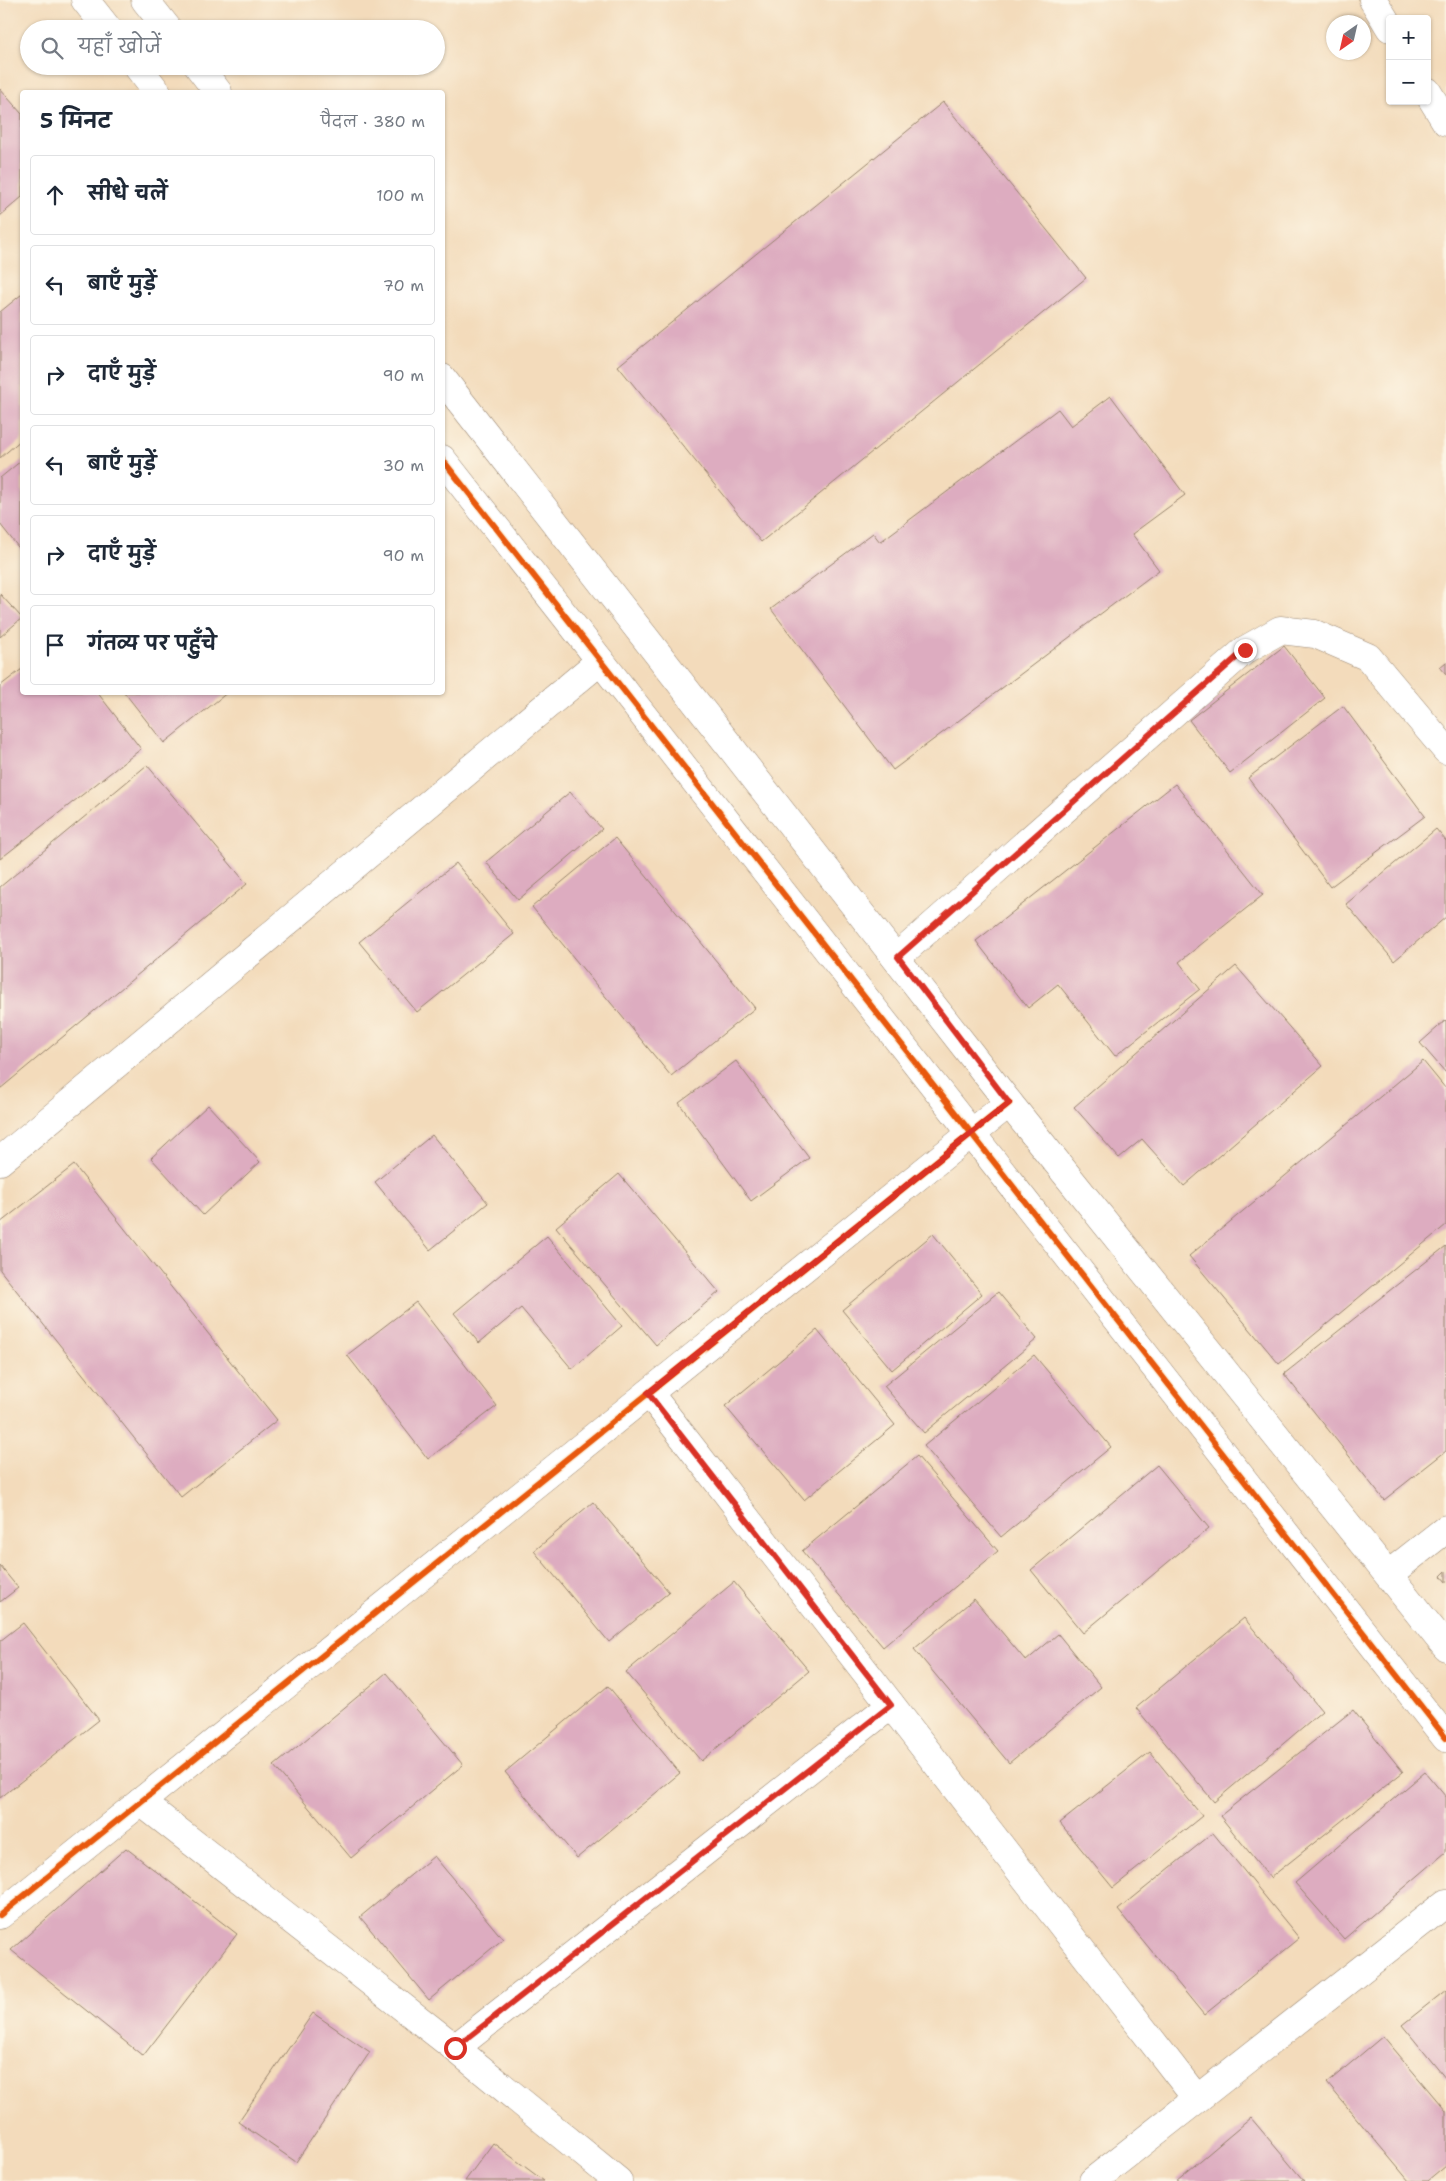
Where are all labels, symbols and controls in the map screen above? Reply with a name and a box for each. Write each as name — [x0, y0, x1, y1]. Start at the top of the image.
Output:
north arrow — [1326, 15, 1371, 60]
map controls — [1386, 15, 1431, 105]
button: + — [1386, 15, 1431, 60]
search box — [20, 20, 445, 75]
icon: search — [38, 34, 66, 62]
text: यहाँ खोजें — [78, 34, 161, 59]
button: − — [1386, 60, 1431, 105]
text: 5 मिनट — [40, 107, 111, 135]
text: पैदल · 380 m — [321, 111, 425, 132]
icon: ahead — [41, 181, 69, 209]
text: सीधे चलें — [88, 181, 167, 206]
text: 100 m — [376, 185, 424, 206]
icon: left — [41, 271, 69, 299]
text: बाएँ मुड़ें — [88, 271, 156, 296]
text: 70 m — [383, 275, 424, 296]
icon: right — [41, 361, 69, 389]
text: दाएँ मुड़ें — [88, 361, 156, 386]
text: 90 m — [383, 365, 424, 386]
icon: left — [41, 451, 69, 479]
text: बाएँ मुड़ें — [88, 451, 156, 476]
text: 30 m — [383, 455, 424, 476]
icon: right — [41, 541, 69, 569]
text: दाएँ मुड़ें — [88, 541, 156, 566]
text: 90 m — [383, 545, 424, 566]
icon: arrive — [41, 631, 69, 659]
text: गंतव्य पर पहुँचे — [88, 631, 217, 656]
route end — [1234, 639, 1257, 662]
route start — [444, 2037, 467, 2060]

